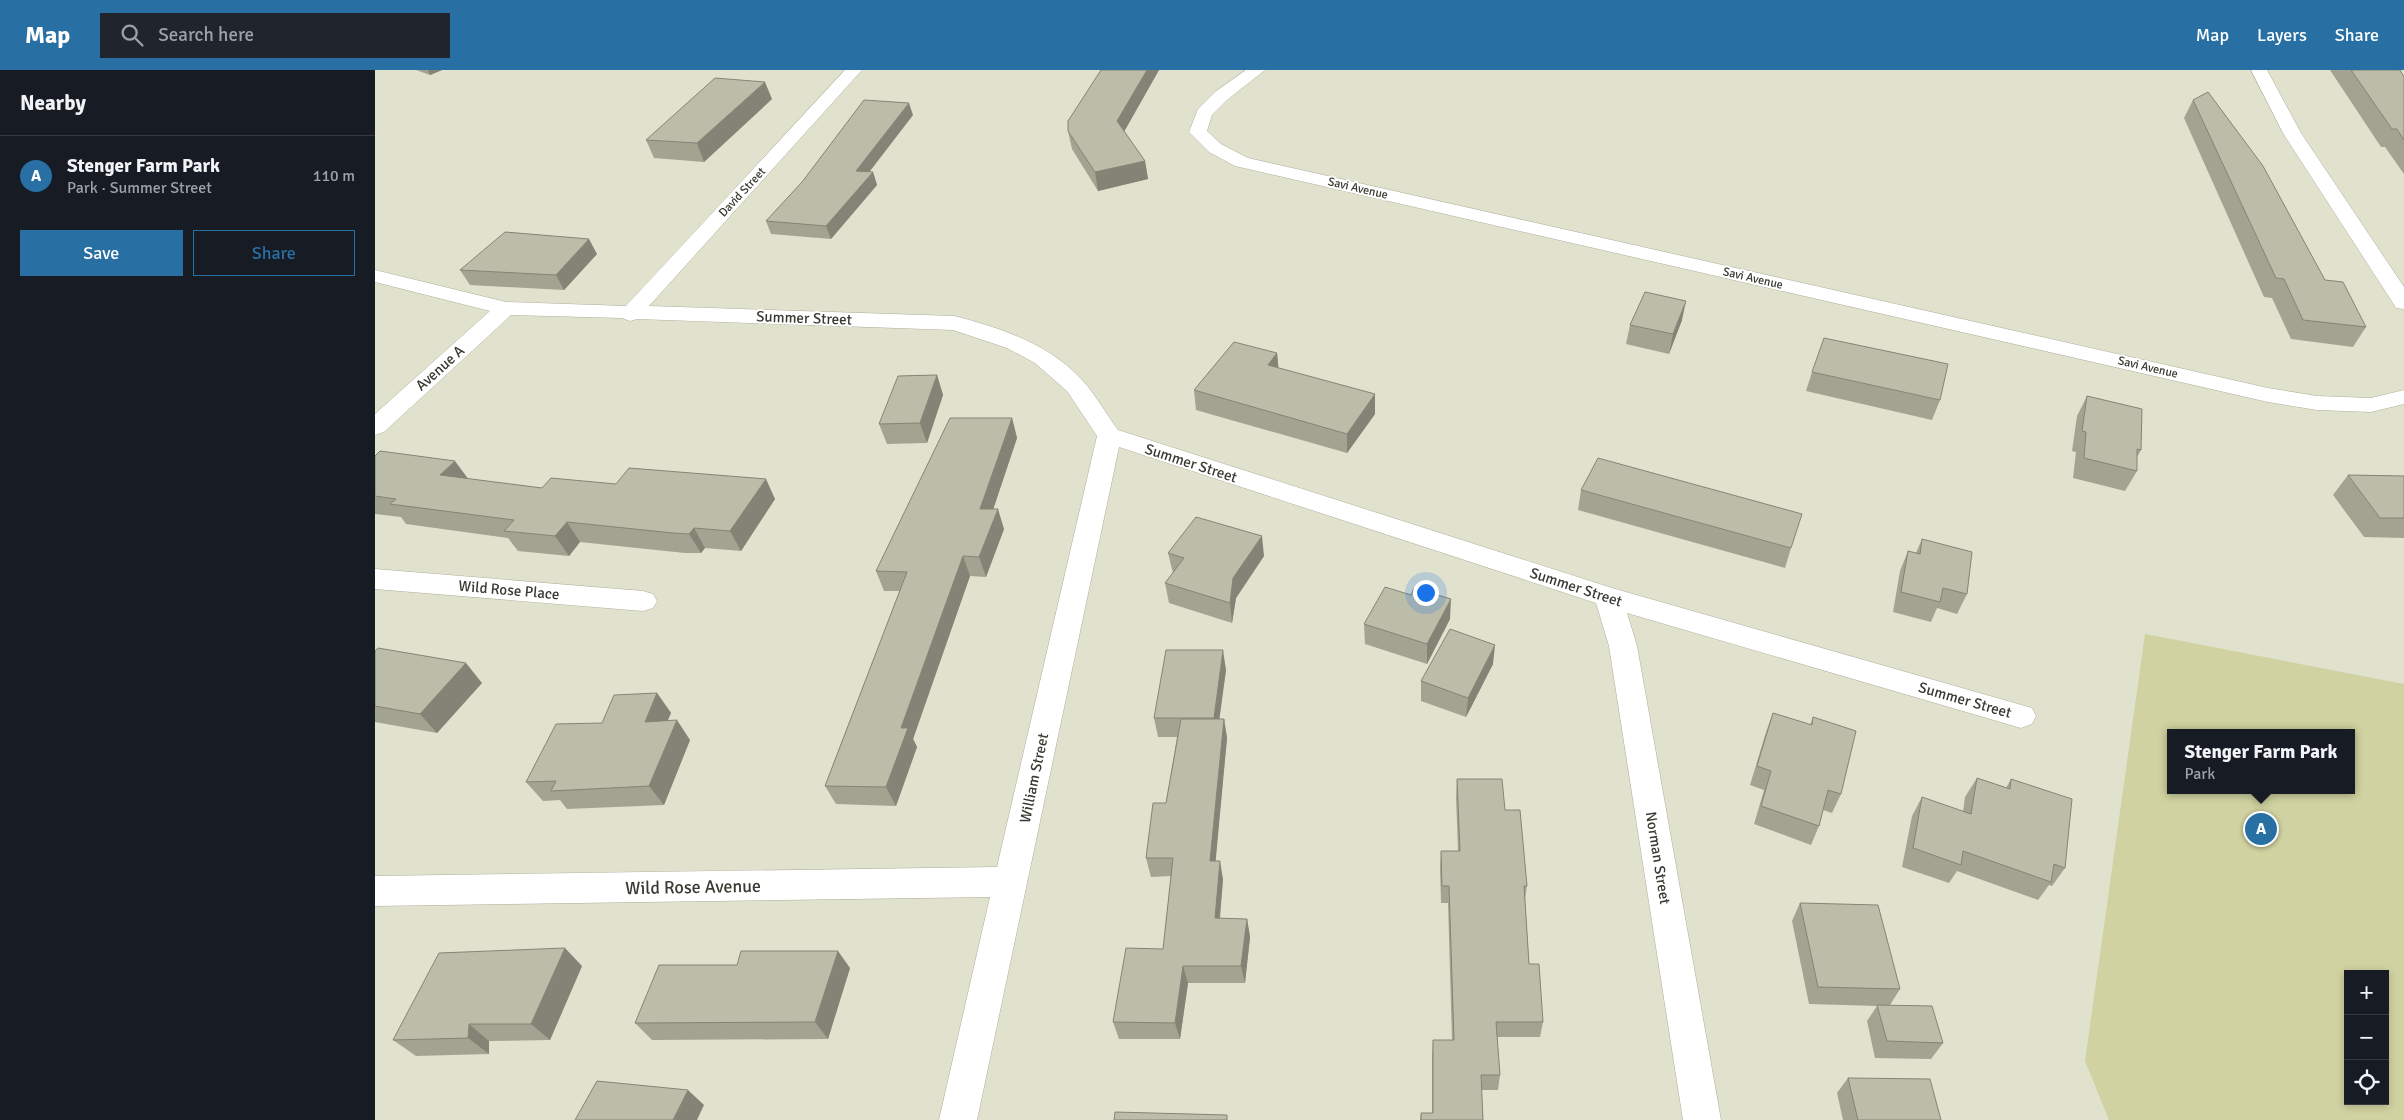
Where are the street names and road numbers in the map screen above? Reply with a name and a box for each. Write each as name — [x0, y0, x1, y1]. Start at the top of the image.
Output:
street label: David Street — [716, 164, 769, 220]
street label: Savi Avenue — [1326, 174, 1389, 203]
street label: Savi Avenue — [1721, 264, 1784, 293]
street label: Summer Street — [756, 307, 852, 329]
street label: Avenue A — [412, 341, 468, 395]
street label: Savi Avenue — [2116, 353, 2179, 382]
street label: Summer Street — [1143, 440, 1239, 486]
street label: Summer Street — [1528, 564, 1624, 610]
street label: Wild Rose Place — [458, 577, 560, 603]
street label: Summer Street — [1916, 678, 2014, 722]
street label: William Street — [1016, 731, 1052, 825]
street label: Norman Street — [1642, 810, 1674, 906]
street label: Wild Rose Avenue — [625, 875, 761, 899]

